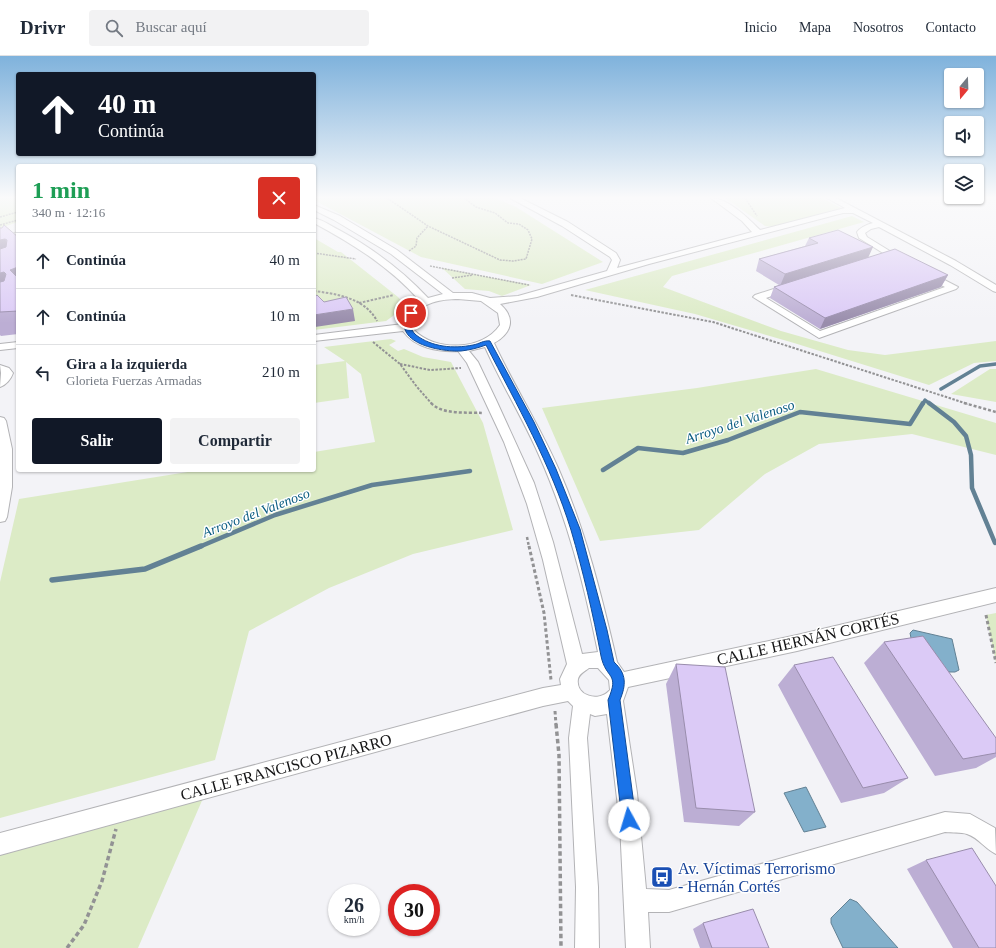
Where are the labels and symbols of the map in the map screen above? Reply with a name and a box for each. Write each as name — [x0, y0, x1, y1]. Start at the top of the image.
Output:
north arrow — [944, 68, 984, 108]
pin — [394, 296, 428, 330]
water label: Arroyo del Valenoso — [683, 397, 796, 447]
water label: Arroyo del Valenoso — [199, 486, 312, 541]
street label: CALLE HERNÁN CORTÉS — [715, 609, 901, 668]
street label: CALLE FRANCISCO PIZARRO — [179, 731, 393, 803]
position arrow — [608, 799, 650, 841]
place label: Av. Víctimas Terrorismo - Hernán Cortés — [678, 860, 835, 895]
bus stop icon: Av. Víctimas Terrorismo - Hernán Cortés — [649, 864, 675, 890]
speed limit sign: 30 — [388, 884, 440, 936]

